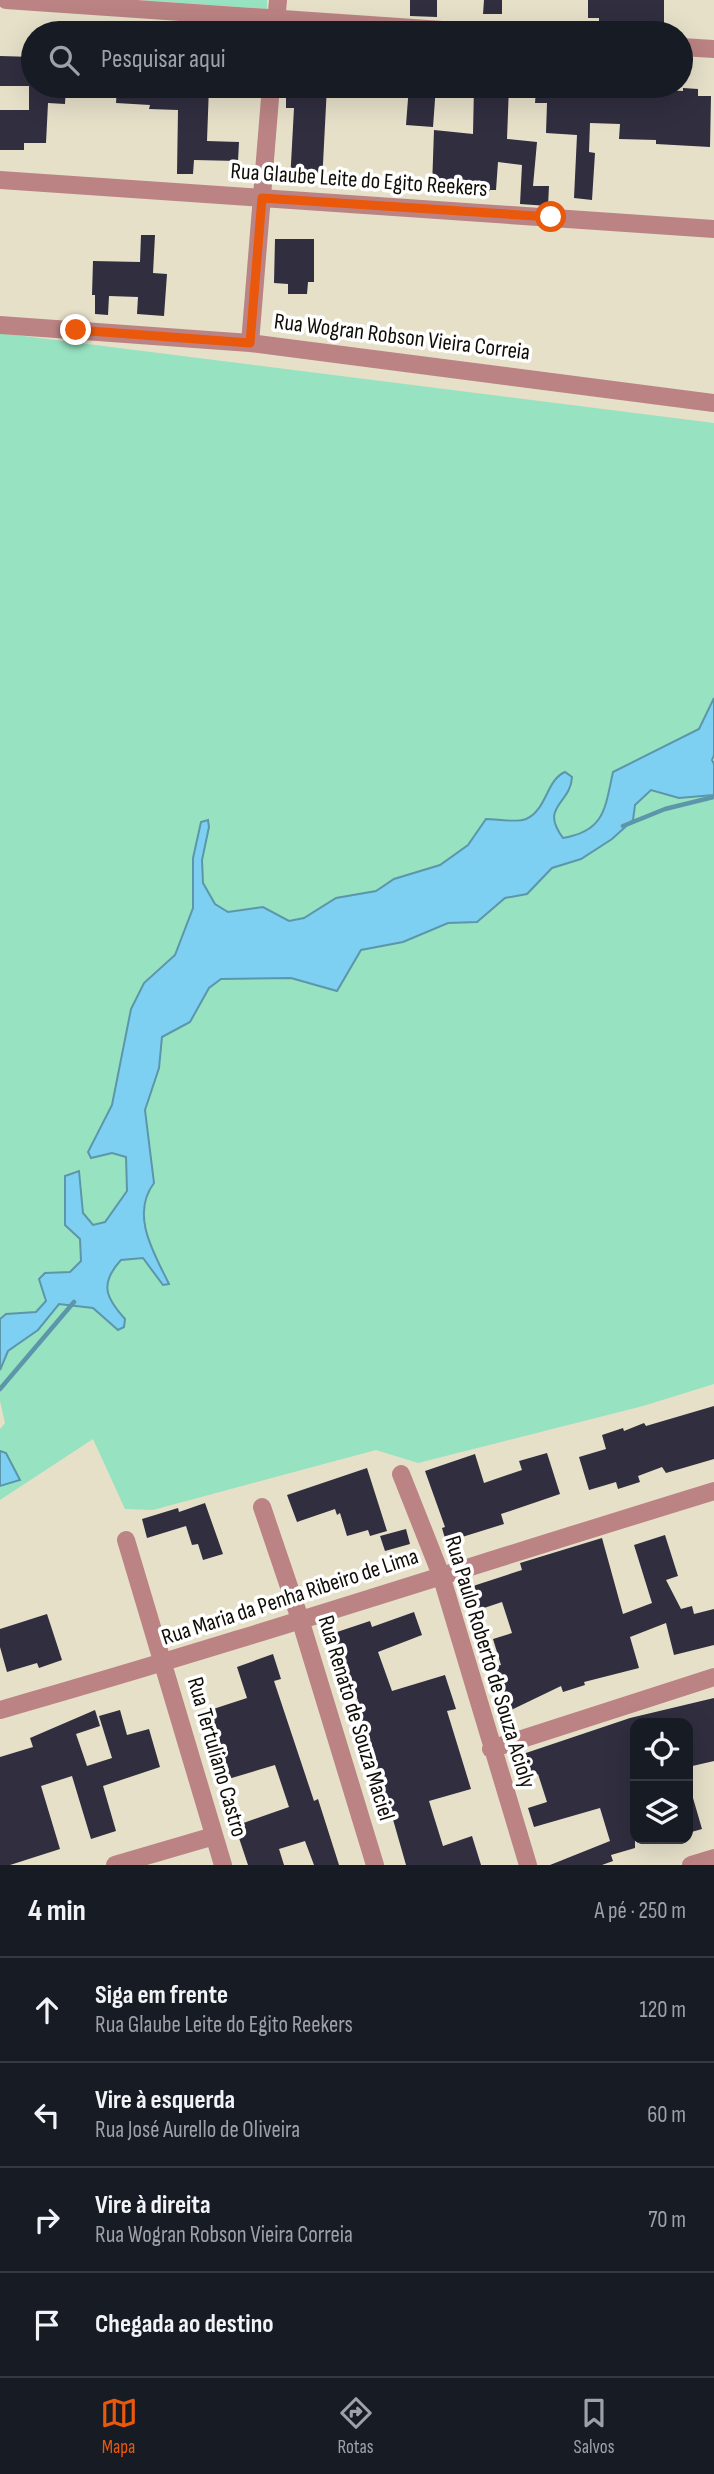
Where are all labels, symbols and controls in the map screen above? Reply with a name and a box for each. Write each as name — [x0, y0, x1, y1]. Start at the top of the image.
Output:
search box — [21, 21, 693, 98]
icon: search — [45, 41, 83, 79]
text: Pesquisar aqui — [101, 44, 226, 75]
street label: Rua Glaube Leite do Egito Reekers — [229, 157, 489, 203]
route start — [535, 201, 566, 232]
street label: Rua Wogran Robson Vieira Correia — [272, 307, 532, 367]
route end — [60, 314, 91, 345]
street label: Rua Paulo Roberto de Souza Acioly — [438, 1532, 542, 1792]
street label: Rua Maria da Penha Ribeiro de Lima — [158, 1542, 422, 1652]
street label: Rua Renato de Souza Maciel — [311, 1612, 401, 1824]
street label: Rua Tertuliano Castro — [181, 1674, 253, 1840]
map controls — [630, 1718, 693, 1844]
button: locate — [630, 1718, 693, 1781]
button: layers — [630, 1781, 693, 1844]
text: 4 min — [28, 1893, 86, 1929]
text: A pé · 250 m — [594, 1897, 686, 1925]
text: Siga em frente — [95, 1980, 228, 2011]
icon: ahead — [28, 1991, 66, 2029]
text: 120 m — [640, 1996, 686, 2024]
text: Rua Glaube Leite do Egito Reekers — [95, 2011, 353, 2039]
text: Vire à esquerda — [95, 2085, 235, 2116]
icon: left — [28, 2096, 66, 2134]
text: 60 m — [647, 2101, 686, 2129]
text: Rua José Aurello de Oliveira — [95, 2116, 300, 2144]
text: Vire à direita — [95, 2190, 211, 2221]
icon: right — [28, 2201, 66, 2239]
text: 70 m — [648, 2206, 686, 2234]
text: Rua Wogran Robson Vieira Correia — [95, 2221, 353, 2249]
icon: arrive — [28, 2306, 66, 2344]
text: Chegada ao destino — [95, 2309, 274, 2340]
tab: Mapa — [100, 2394, 138, 2459]
tab: Rotas — [337, 2394, 375, 2459]
tab: Salvos — [574, 2394, 614, 2459]

